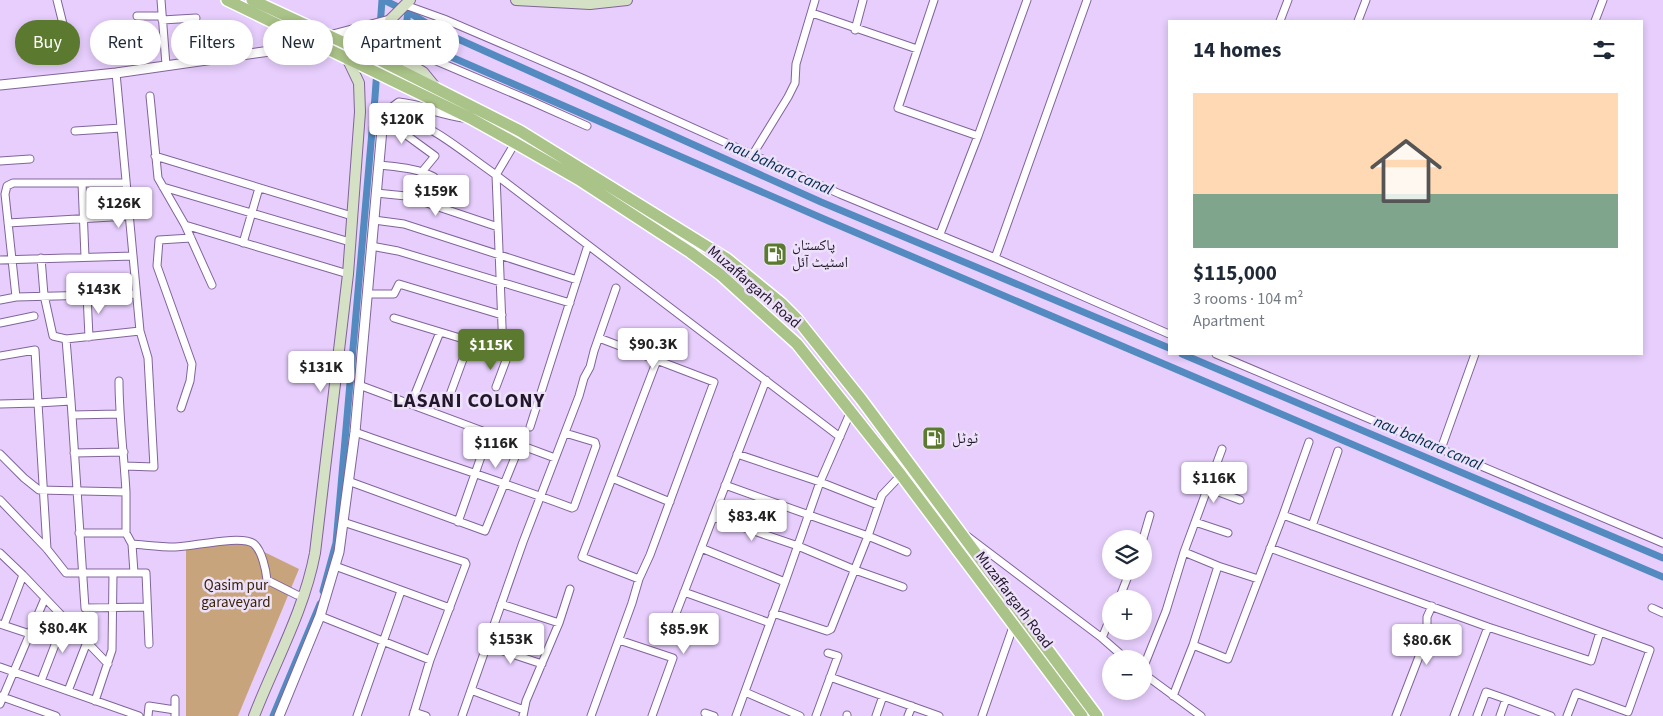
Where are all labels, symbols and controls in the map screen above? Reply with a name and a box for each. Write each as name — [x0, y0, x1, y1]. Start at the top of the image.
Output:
chip: Buy — [15, 20, 80, 65]
chip: Rent — [90, 20, 161, 65]
chip: Filters — [171, 20, 253, 65]
chip: New — [263, 20, 333, 65]
chip: Apartment — [343, 20, 459, 65]
text: 14 homes — [1193, 35, 1281, 65]
icon: filters — [1590, 36, 1618, 64]
pin: $120K — [367, 102, 437, 145]
text: $120K — [380, 108, 424, 130]
icon: home — [1361, 126, 1451, 216]
water label: nau bahara canal — [722, 133, 836, 201]
pin: $159K — [401, 174, 471, 217]
text: $159K — [414, 180, 458, 202]
pin: $126K — [84, 186, 154, 229]
text: $126K — [97, 192, 141, 214]
place label: پاکستان اسٹیٹ آئل — [792, 235, 848, 273]
street label: Muzaffargarh Road — [703, 241, 805, 333]
fuel station icon: پاکستان اسٹیٹ آئل — [762, 241, 788, 267]
text: $115,000 — [1193, 258, 1277, 288]
pin: $143K — [64, 272, 134, 315]
text: $143K — [77, 278, 121, 300]
text: 3 rooms · 104 m² — [1193, 288, 1303, 310]
text: Apartment — [1193, 310, 1265, 332]
pin: $115K — [456, 328, 526, 371]
pin: $90.3K — [612, 328, 694, 370]
text: $90.3K — [629, 333, 677, 355]
text: $115K — [469, 334, 513, 356]
pin: $131K — [286, 350, 356, 393]
text: $131K — [299, 356, 343, 378]
district label: LASANI COLONY — [393, 387, 545, 415]
water label: nau bahara canal — [1370, 410, 1486, 476]
fuel station icon: ٹوٹل — [921, 425, 947, 451]
pin: $116K — [461, 426, 531, 469]
place label: ٹوٹل — [952, 428, 978, 449]
text: $116K — [474, 432, 518, 454]
pin: $116K — [1179, 462, 1249, 504]
text: $116K — [1192, 467, 1236, 489]
pin: $83.4K — [711, 500, 793, 542]
text: $83.4K — [728, 505, 776, 527]
map controls — [1102, 530, 1152, 700]
button: layers — [1102, 530, 1152, 580]
street label: Muzaffargarh Road — [970, 547, 1058, 653]
park label: Qasim pur garaveyard — [201, 575, 271, 613]
button: + — [1102, 590, 1152, 640]
pin: $80.4K — [22, 612, 104, 654]
pin: $85.9K — [643, 612, 725, 655]
text: $80.4K — [39, 617, 87, 639]
text: $85.9K — [660, 618, 708, 640]
pin: $153K — [476, 622, 546, 665]
pin: $80.6K — [1386, 624, 1468, 666]
text: $153K — [489, 628, 533, 650]
text: $80.6K — [1403, 629, 1451, 651]
button: − — [1102, 650, 1152, 700]

